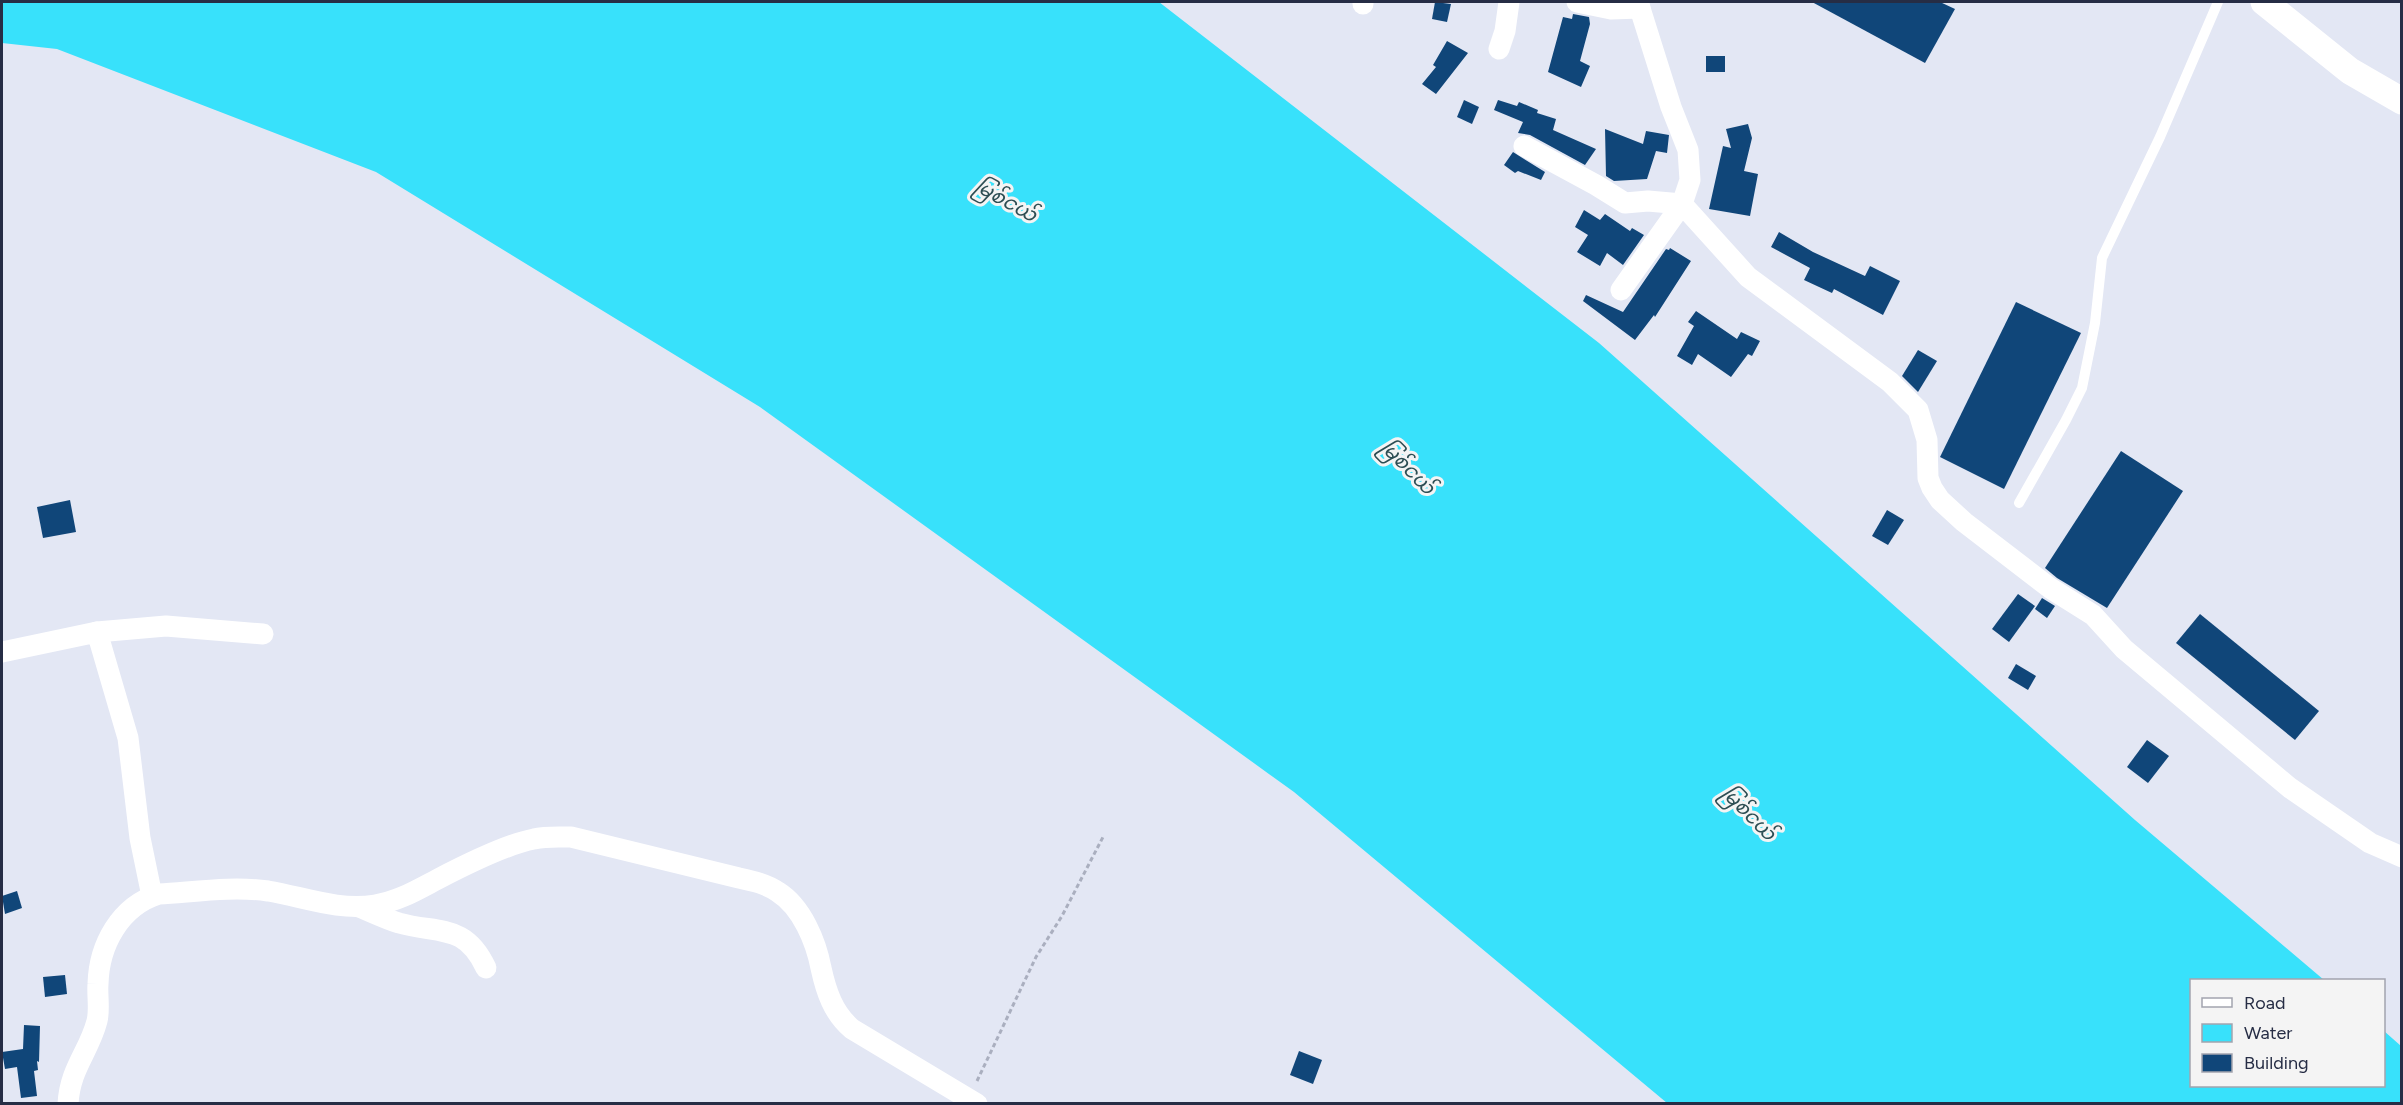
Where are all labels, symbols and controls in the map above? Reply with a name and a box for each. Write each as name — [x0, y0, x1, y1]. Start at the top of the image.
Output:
water label: မြစ်ငယ် — [968, 171, 1044, 232]
water label: မြစ်ငယ် — [1372, 433, 1443, 504]
water label: မြစ်ငယ် — [1713, 779, 1784, 850]
legend — [2190, 979, 2385, 1087]
text: Road — [2244, 992, 2285, 1014]
text: Water — [2244, 1022, 2292, 1044]
text: Building — [2244, 1052, 2309, 1074]

